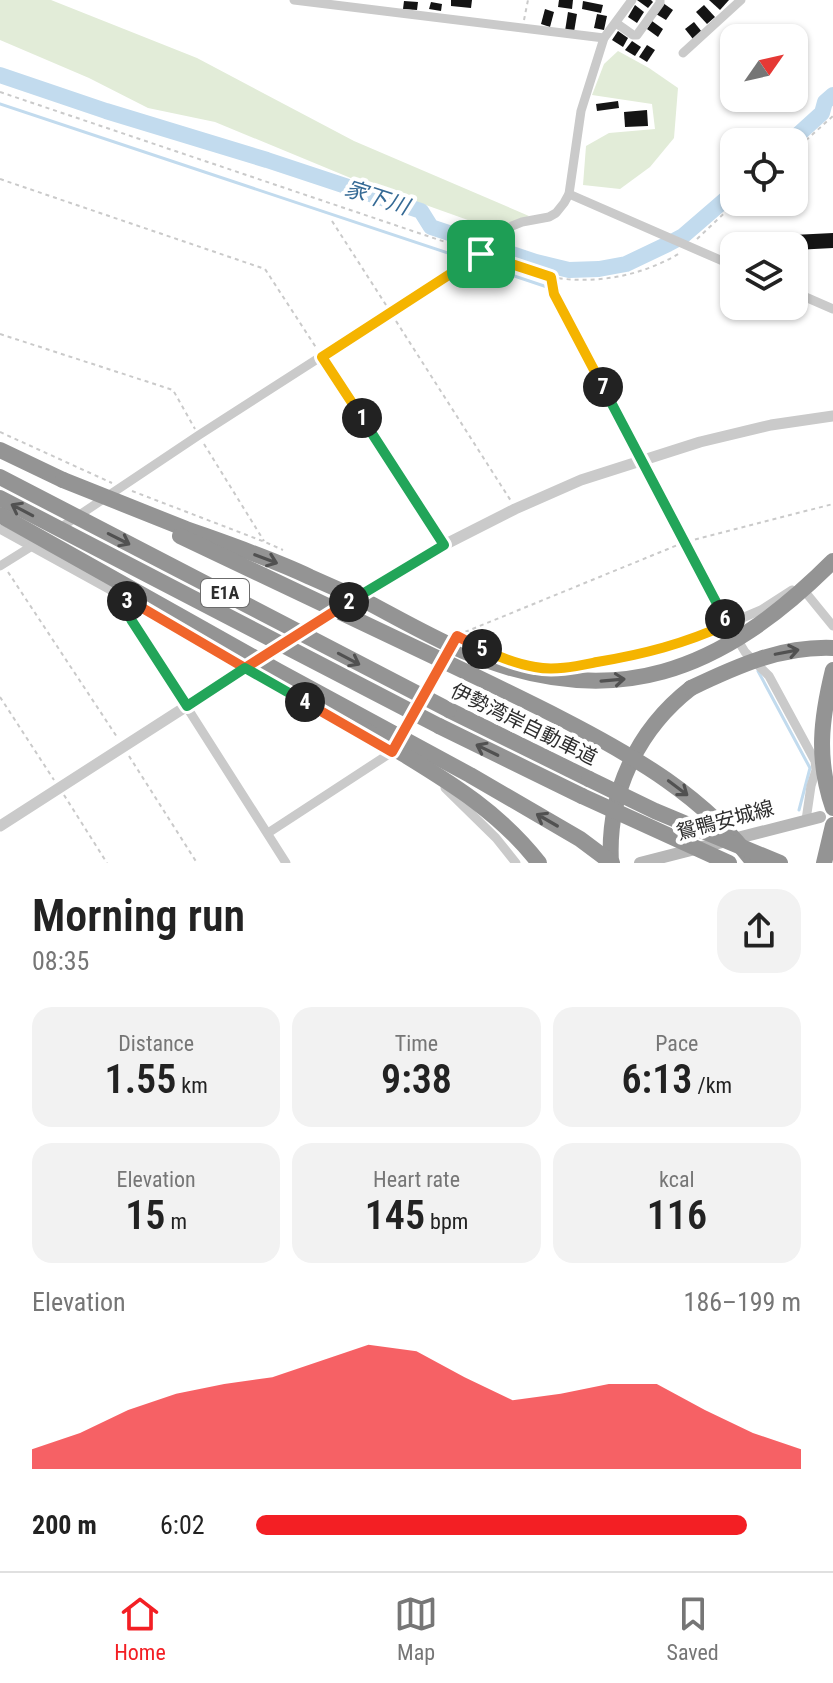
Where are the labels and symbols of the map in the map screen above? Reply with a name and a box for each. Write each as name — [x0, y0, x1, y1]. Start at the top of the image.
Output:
north arrow — [720, 24, 808, 112]
water label: 家下川 — [342, 175, 414, 220]
pin — [447, 220, 515, 288]
pin: 7 — [583, 367, 623, 407]
pin: 1 — [342, 398, 382, 438]
one-way arrow — [11, 501, 35, 517]
one-way arrow — [106, 531, 130, 547]
one-way arrow — [253, 552, 278, 567]
road number: E1A — [201, 579, 249, 607]
pin: 3 — [107, 581, 147, 621]
pin: 2 — [329, 582, 369, 622]
pin: 6 — [705, 599, 745, 639]
pin: 5 — [462, 629, 502, 669]
one-way arrow — [773, 643, 799, 658]
one-way arrow — [337, 651, 361, 667]
one-way arrow — [599, 672, 626, 687]
street label: 伊勢湾岸自動車道 — [447, 678, 601, 770]
pin: 4 — [285, 682, 325, 722]
one-way arrow — [476, 741, 500, 757]
one-way arrow — [667, 779, 688, 796]
street label: 鴛鴨安城線 — [674, 795, 776, 845]
one-way arrow — [536, 812, 559, 828]

